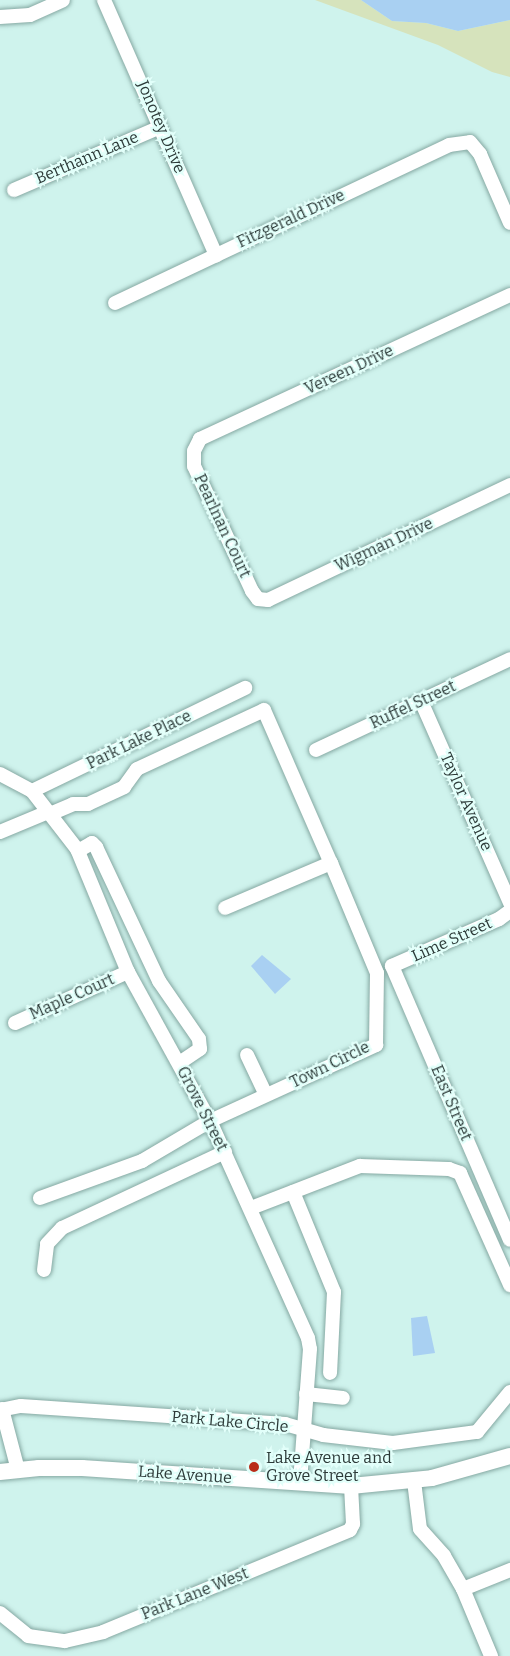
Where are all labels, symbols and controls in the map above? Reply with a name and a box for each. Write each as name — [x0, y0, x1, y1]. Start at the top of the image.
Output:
street label: Jonotey Drive — [133, 78, 189, 176]
street label: Berthann Lane — [33, 128, 141, 188]
street label: Fitzgerald Drive — [234, 186, 348, 252]
street label: Vereen Drive — [302, 341, 396, 399]
street label: Pearlnan Court — [190, 471, 254, 581]
street label: Wigman Drive — [332, 514, 436, 576]
street label: Ruffel Street — [367, 677, 459, 733]
street label: Park Lake Place — [84, 706, 194, 774]
street label: Taylor Avenue — [436, 750, 496, 854]
street label: Lime Street — [409, 914, 495, 966]
street label: Maple Court — [27, 970, 117, 1024]
street label: Town Circle — [287, 1038, 373, 1092]
street label: East Street — [426, 1062, 476, 1144]
street label: Grove Street — [172, 1063, 232, 1155]
street label: Park Lake Circle — [171, 1407, 289, 1437]
place label: Lake Avenue and Grove Street — [266, 1448, 392, 1486]
marker: Lake Avenue and Grove Street — [247, 1460, 261, 1474]
street label: Lake Avenue — [137, 1462, 233, 1488]
street label: Park Lane West — [139, 1564, 251, 1624]

